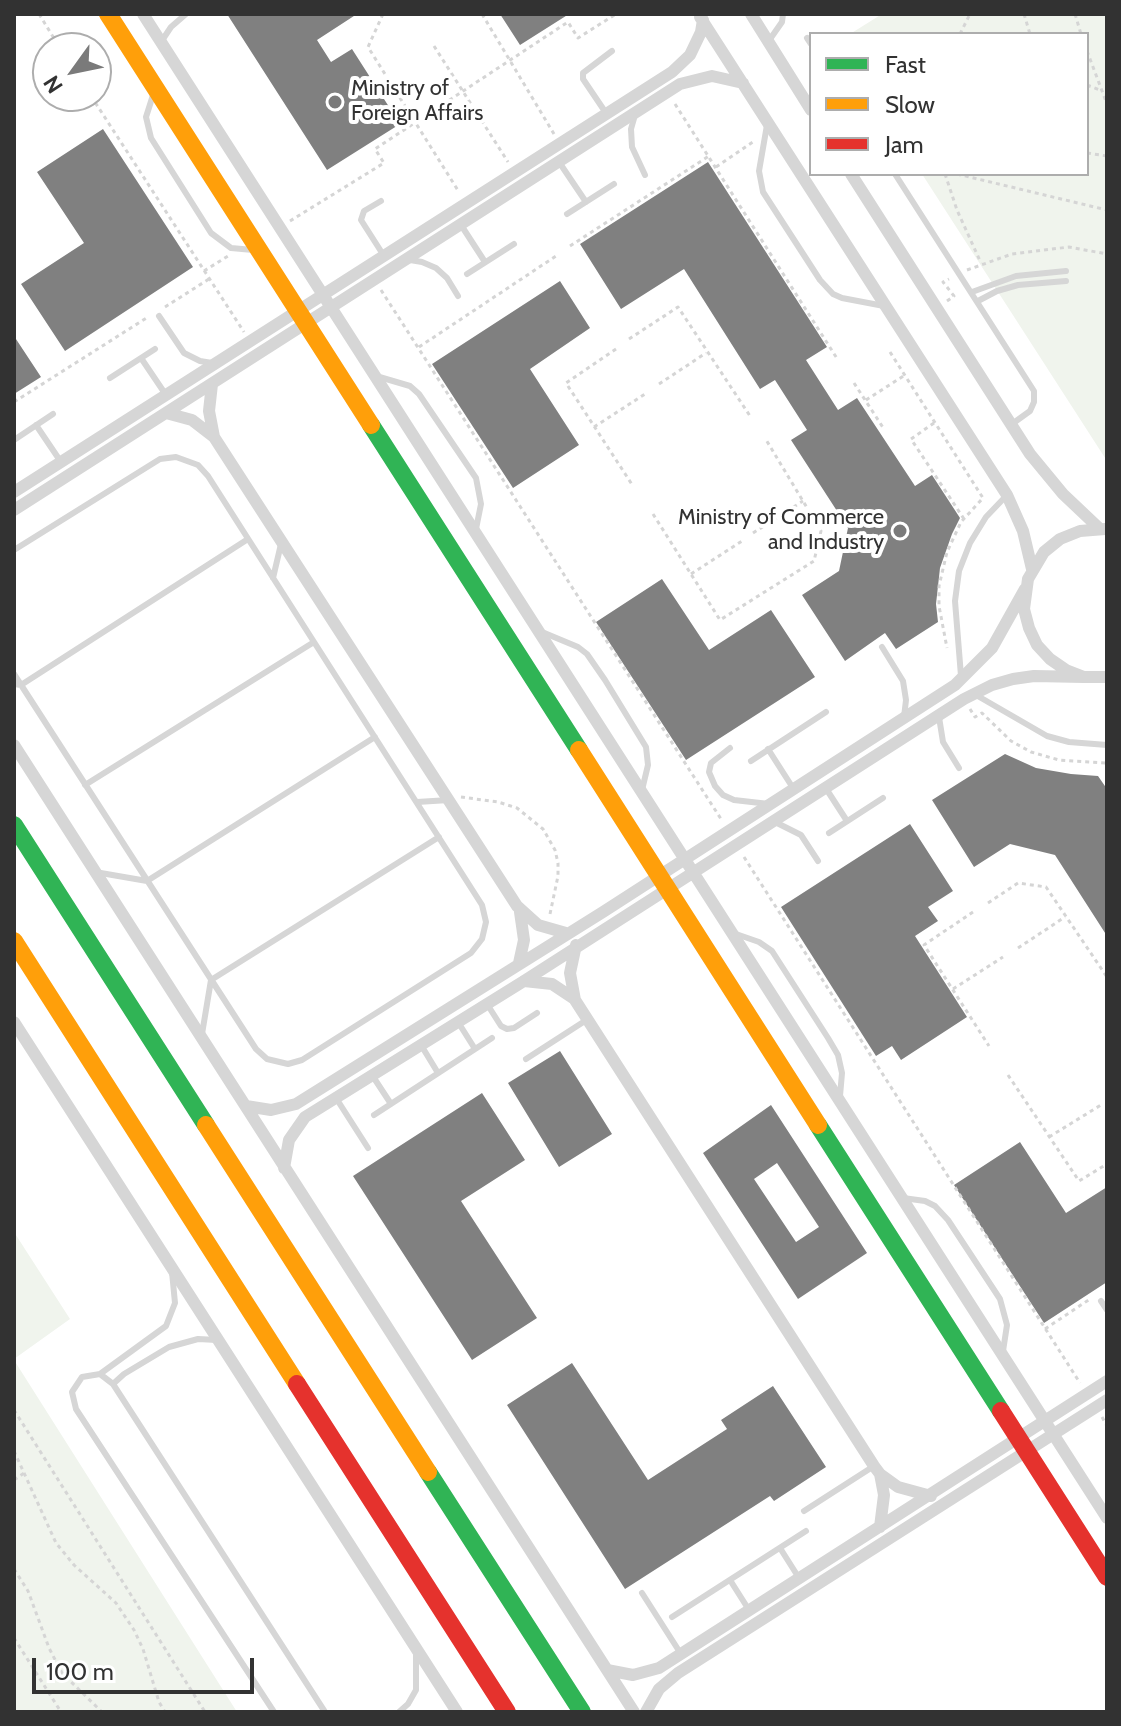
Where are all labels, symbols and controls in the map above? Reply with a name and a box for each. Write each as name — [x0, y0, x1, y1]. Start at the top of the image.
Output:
north arrow — [32, 32, 112, 112]
legend — [809, 32, 1089, 176]
text: Fast — [885, 50, 926, 79]
text: N — [38, 70, 69, 98]
place label: Ministry of Foreign Affairs — [351, 76, 483, 128]
text: Slow — [885, 90, 935, 119]
marker: Ministry of Foreign Affairs — [326, 93, 344, 111]
text: Jam — [885, 130, 923, 159]
place label: Ministry of Commerce and Industry — [678, 505, 884, 556]
marker: Ministry of Commerce and Industry — [891, 522, 909, 540]
scale bar — [36, 1642, 258, 1692]
text: 100 m — [46, 1657, 114, 1686]

